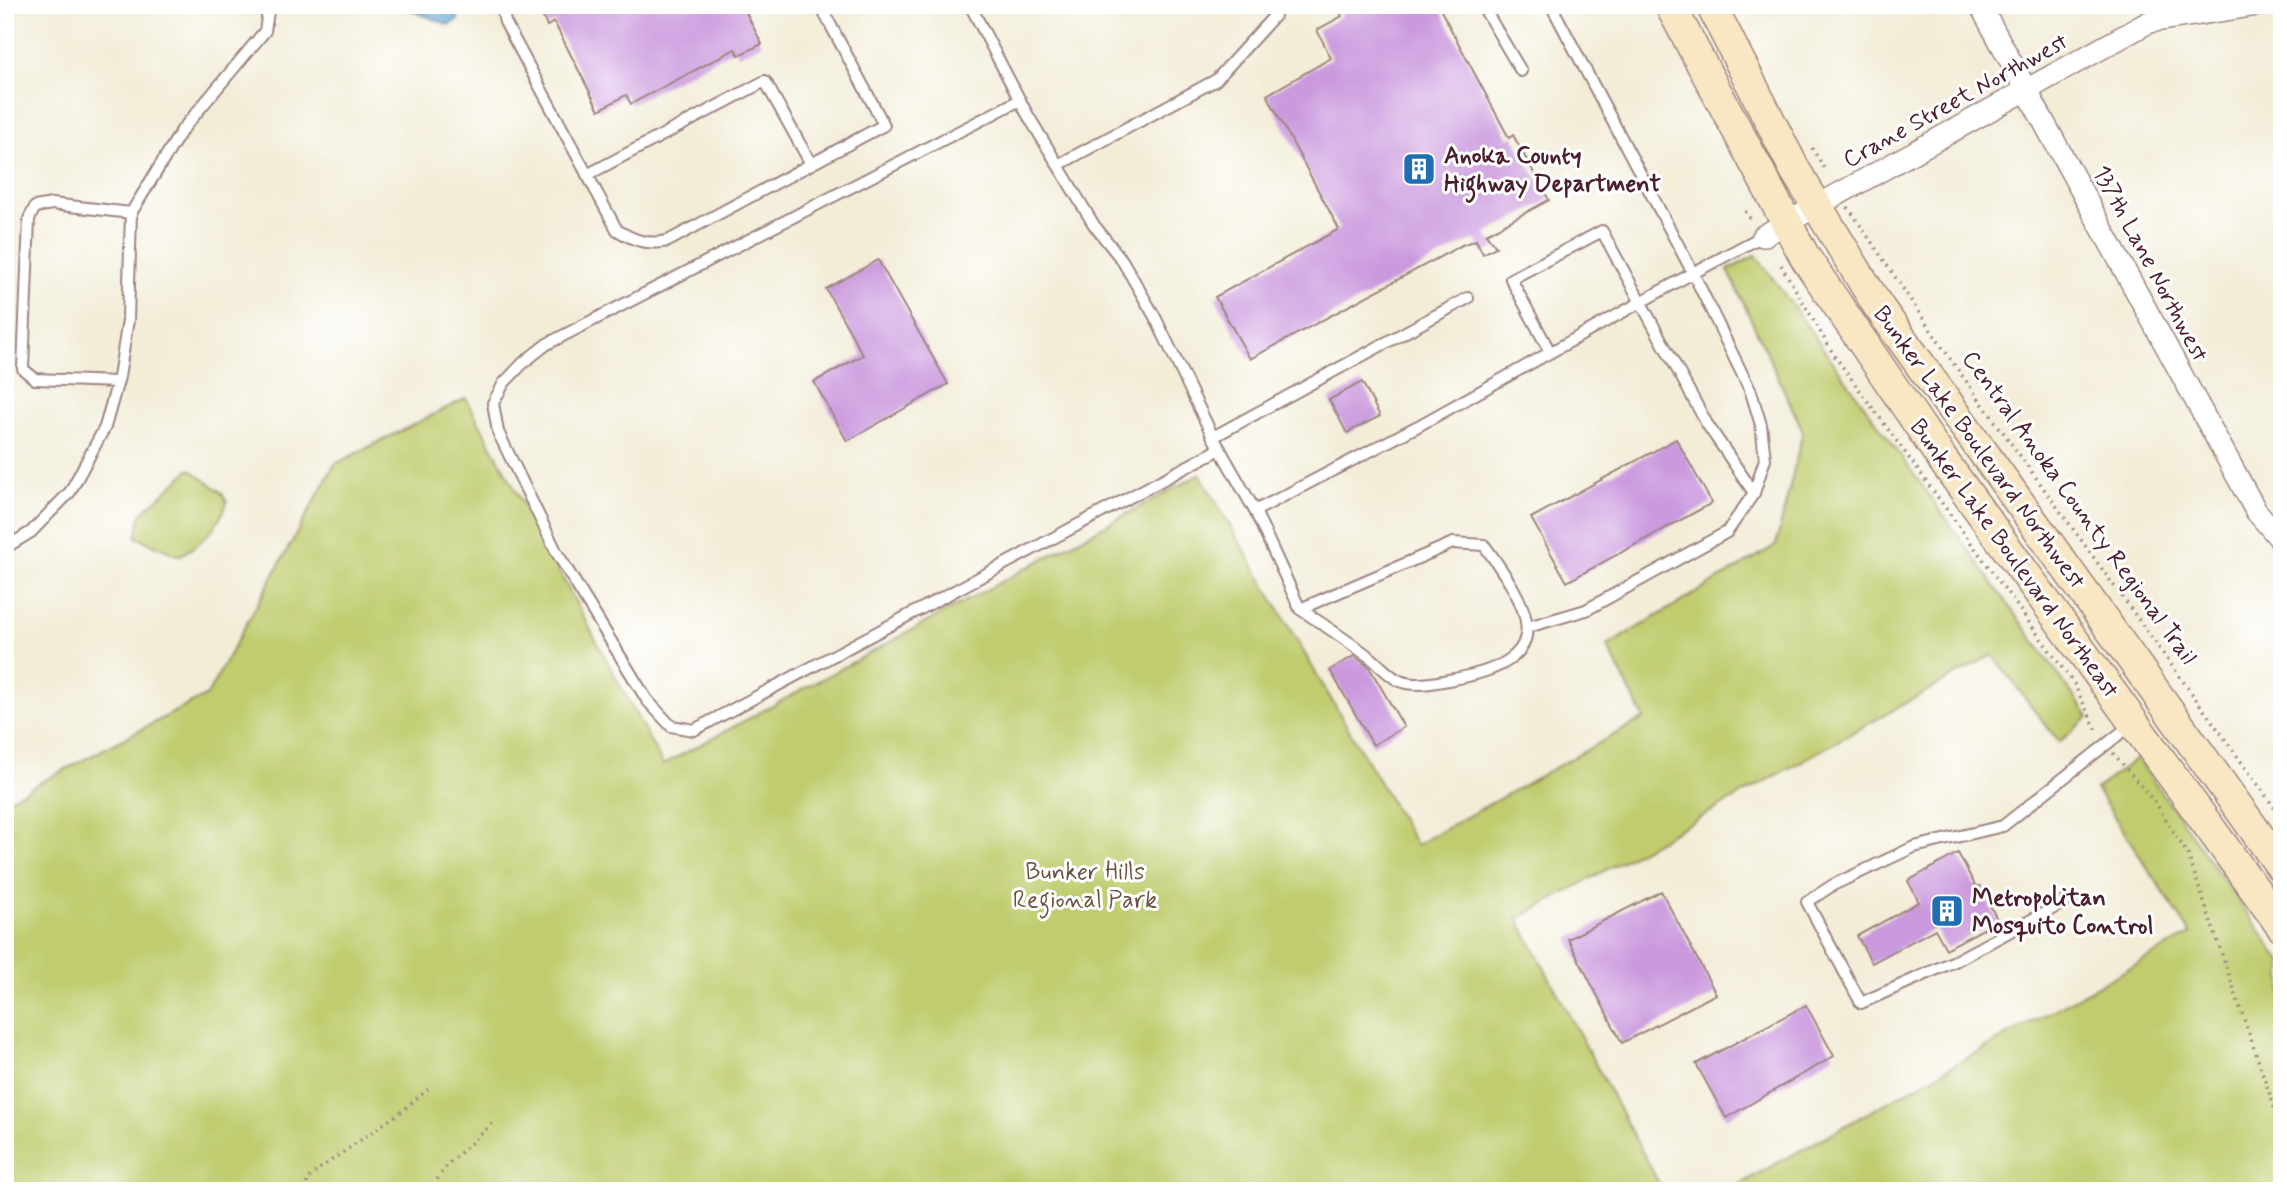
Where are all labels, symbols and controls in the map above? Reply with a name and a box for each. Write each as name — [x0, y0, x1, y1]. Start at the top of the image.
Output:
street label: Crane Street Northwest — [1838, 26, 2074, 176]
place label: Anoka County Highway Department — [1444, 141, 1661, 203]
building icon: Anoka County Highway Department — [1400, 150, 1438, 188]
street label: 137th Lane Northwest — [2085, 160, 2215, 368]
street label: Bunker Lake Boulevard Northwest — [1866, 300, 2092, 596]
street label: Central Anoka County Regional Trail — [1954, 345, 2203, 671]
street label: Bunker Lake Boulevard Northeast — [1902, 413, 2126, 705]
park label: Bunker Hills Regional Park — [1013, 857, 1157, 919]
place label: Metropolitan Mosquito Control — [1972, 883, 2154, 942]
building icon: Metropolitan Mosquito Control — [1928, 892, 1966, 930]

